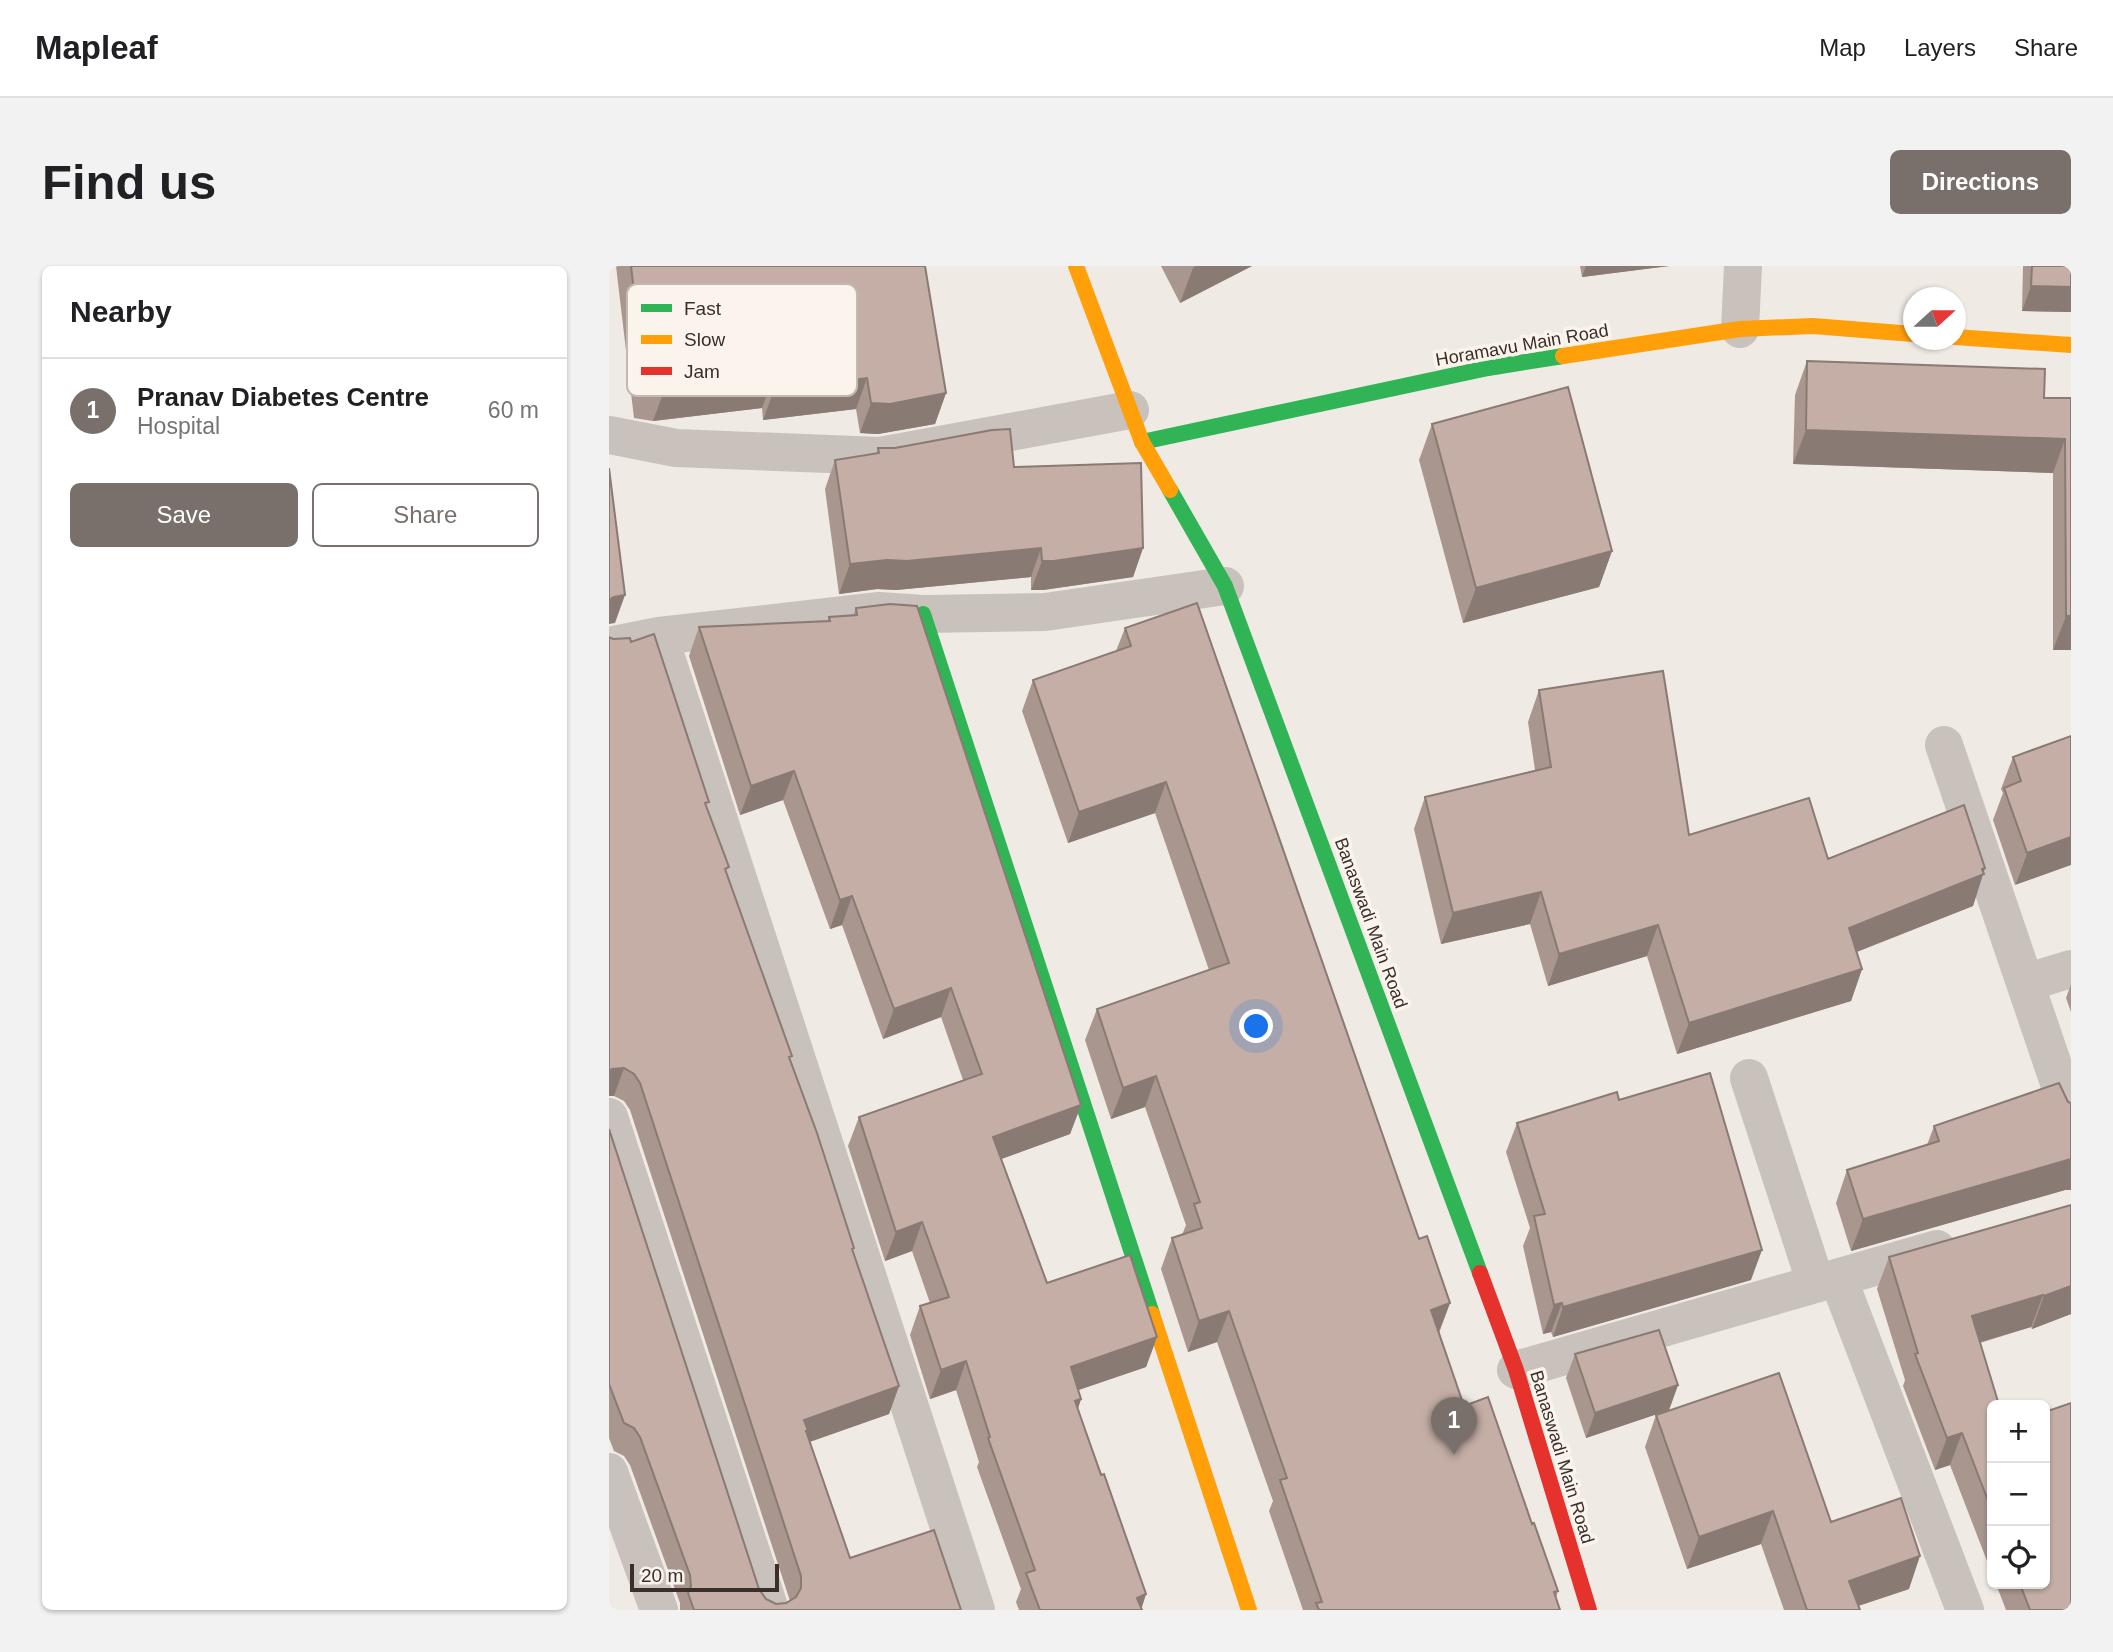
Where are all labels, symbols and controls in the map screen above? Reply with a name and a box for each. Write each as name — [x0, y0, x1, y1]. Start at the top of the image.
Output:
text: Mapleaf — [35, 29, 158, 66]
text: Map — [1819, 34, 1866, 61]
text: Layers — [1904, 34, 1976, 61]
text: Share — [2014, 34, 2078, 61]
button: Directions — [1890, 150, 2071, 214]
text: Find us — [42, 155, 216, 209]
legend — [627, 284, 857, 396]
north arrow — [1903, 287, 1966, 350]
text: Nearby — [70, 295, 172, 328]
text: Fast — [684, 298, 722, 319]
street label: Horamavu Main Road — [1434, 320, 1610, 370]
text: Slow — [684, 329, 725, 350]
text: Jam — [684, 361, 720, 382]
text: Pranav Diabetes Centre — [137, 382, 429, 412]
text: 1 — [87, 397, 99, 423]
text: 60 m — [488, 397, 539, 423]
text: Hospital — [137, 413, 220, 439]
button: Save — [70, 483, 298, 547]
button: Share — [312, 483, 539, 547]
street label: Banaswadi Main Road — [1331, 835, 1411, 1011]
your location — [1239, 1009, 1273, 1043]
street label: Banaswadi Main Road — [1526, 1368, 1598, 1546]
pin: 1 — [1431, 1397, 1477, 1455]
map controls — [1987, 1400, 2050, 1589]
button: + — [1987, 1400, 2050, 1463]
button: − — [1987, 1463, 2050, 1526]
button: locate — [1987, 1526, 2050, 1589]
scale bar — [630, 1561, 779, 1593]
text: 20 m — [641, 1565, 683, 1586]

